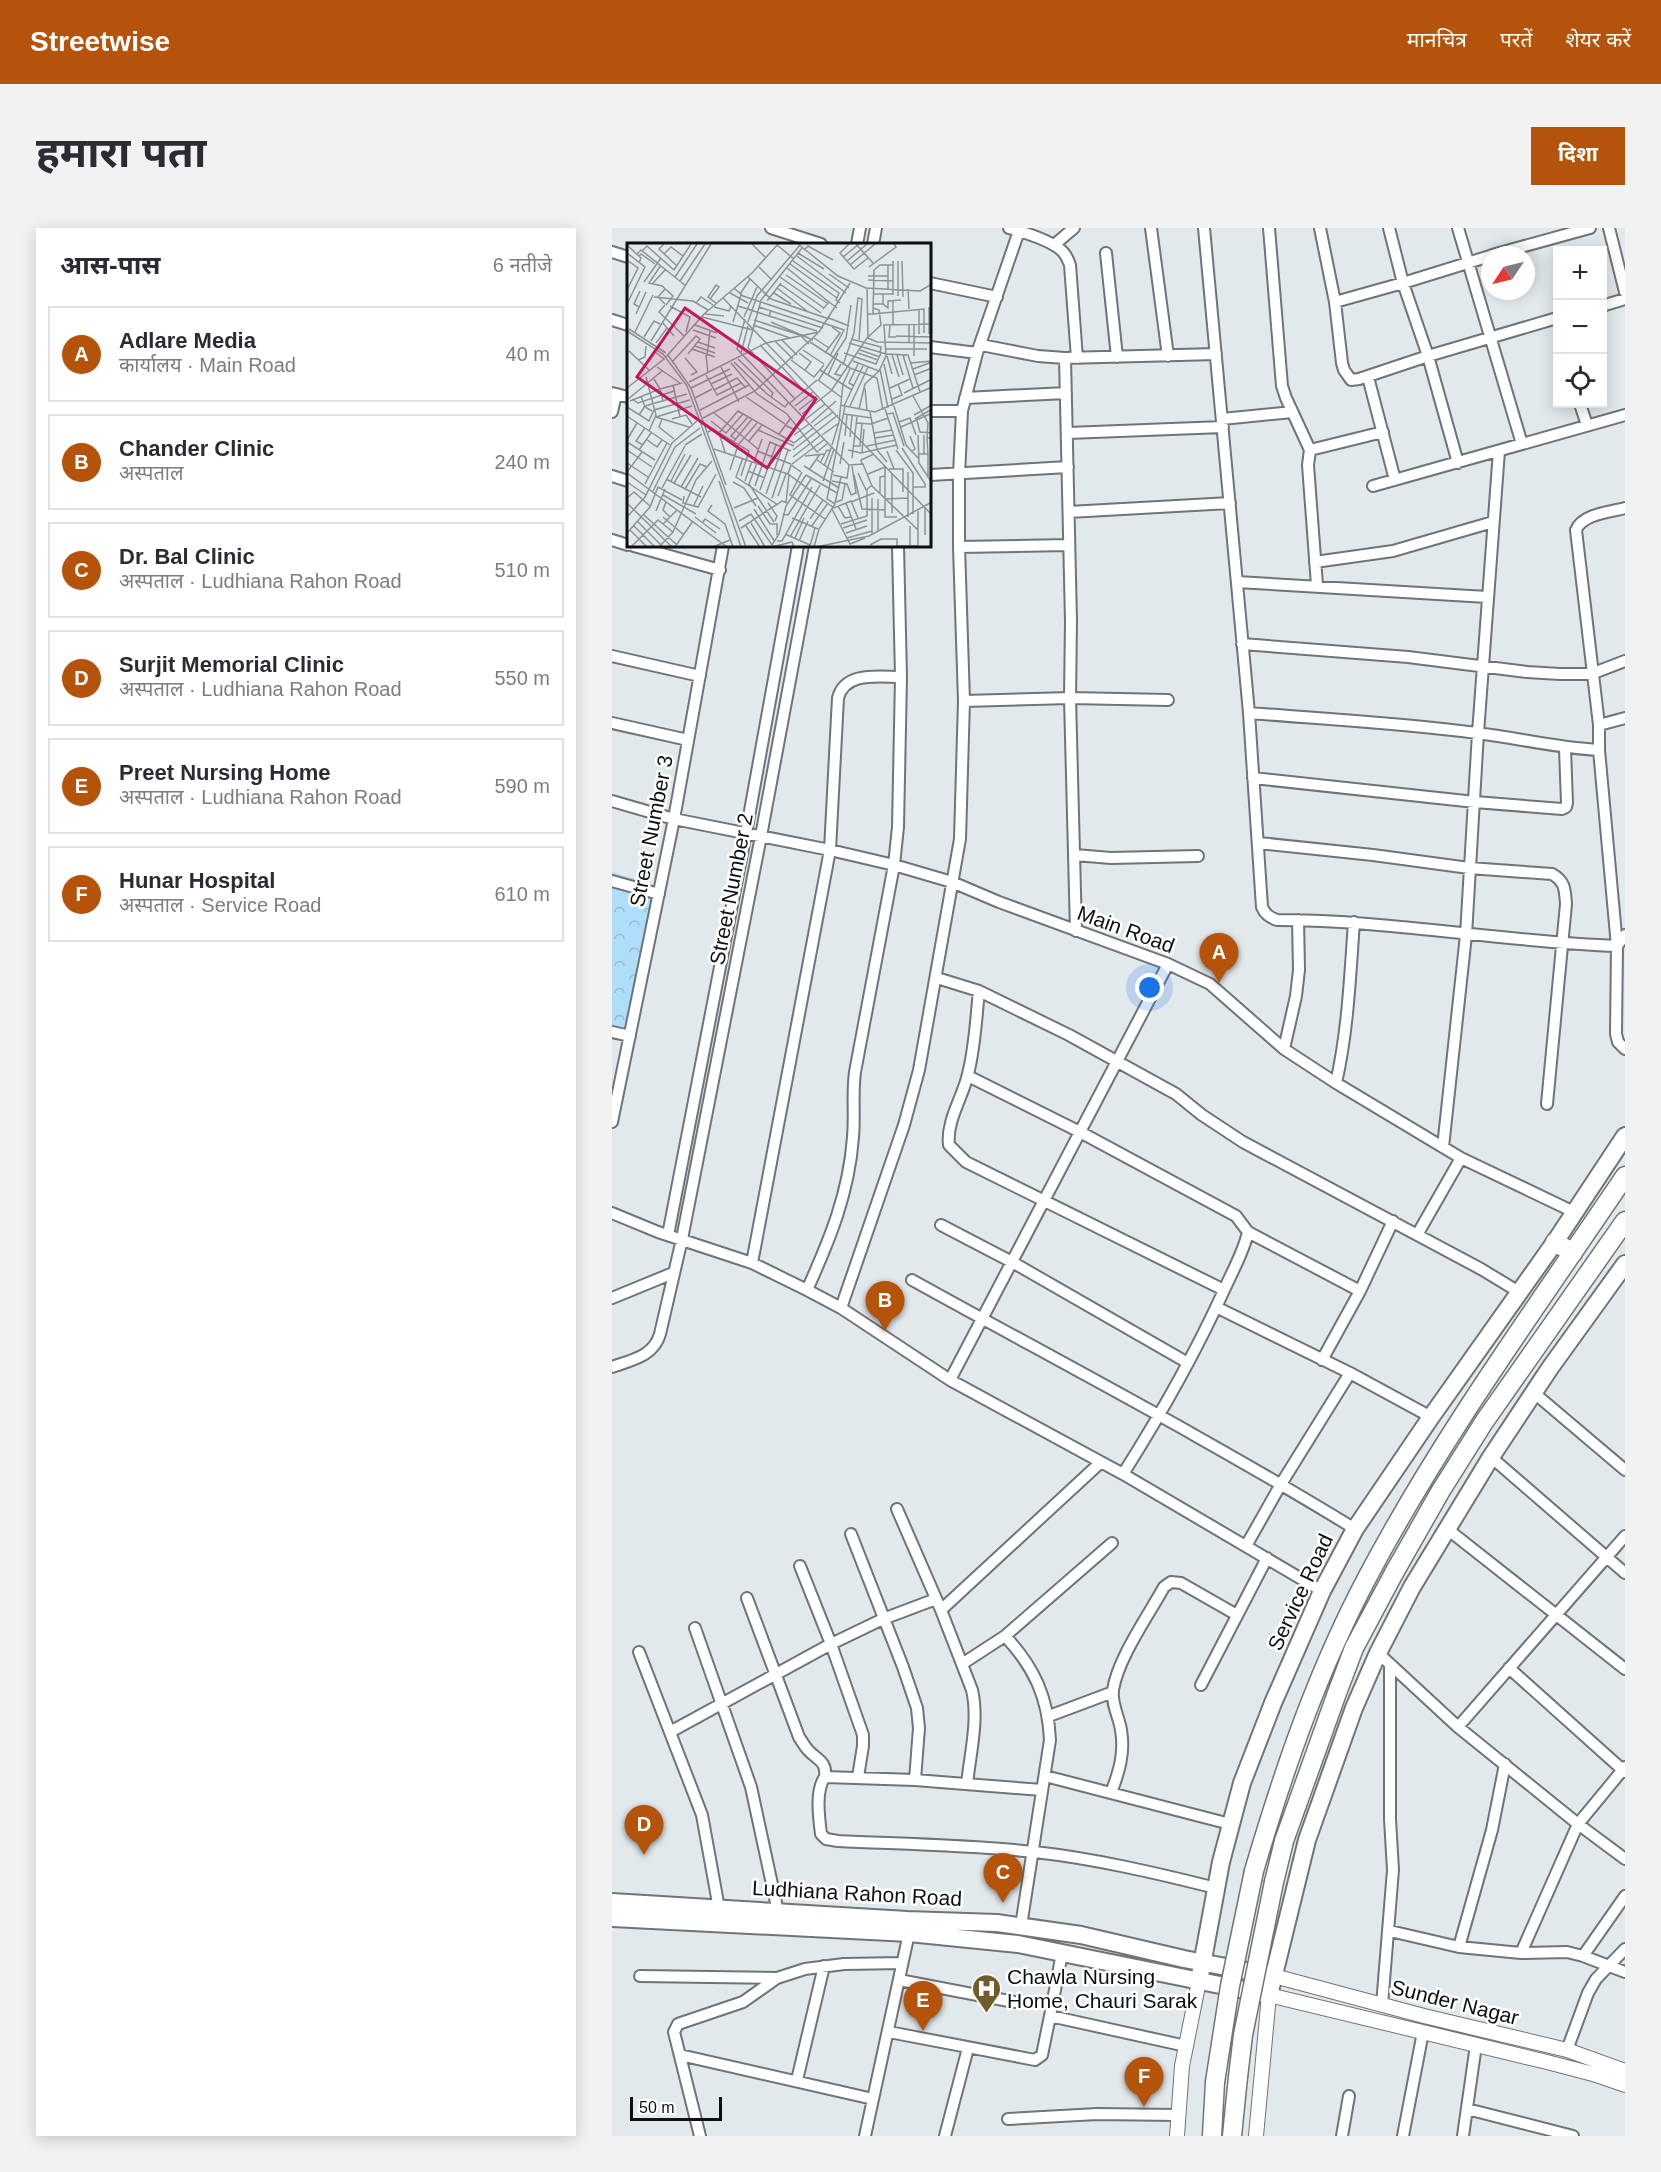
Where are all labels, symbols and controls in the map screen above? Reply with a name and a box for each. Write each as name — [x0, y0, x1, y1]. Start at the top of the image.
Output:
text: Streetwise — [30, 26, 170, 57]
text: मानचित्र — [1407, 28, 1467, 51]
text: परतें — [1500, 28, 1532, 51]
text: शेयर करें — [1565, 28, 1631, 51]
button: दिशा — [1531, 127, 1625, 185]
text: हमारा पता — [36, 129, 206, 176]
inset map — [627, 243, 932, 548]
north arrow — [1481, 246, 1535, 300]
map controls — [1553, 246, 1607, 408]
button: + — [1553, 246, 1607, 300]
text: आस-पास — [60, 250, 160, 280]
text: 6 नतीजे — [493, 254, 552, 276]
button: − — [1553, 300, 1607, 354]
text: Adlare Media — [119, 328, 256, 353]
text: A — [74, 343, 89, 365]
text: 40 m — [506, 343, 550, 365]
text: कार्यालय · Main Road — [119, 354, 296, 376]
button: locate — [1553, 354, 1607, 408]
text: Chander Clinic — [119, 436, 274, 461]
text: B — [74, 451, 89, 473]
text: 240 m — [494, 451, 550, 473]
text: अस्पताल — [119, 462, 184, 484]
text: Dr. Bal Clinic — [119, 544, 255, 569]
text: C — [74, 559, 89, 581]
text: 510 m — [494, 559, 550, 581]
text: अस्पताल · Ludhiana Rahon Road — [119, 570, 402, 592]
text: Surjit Memorial Clinic — [119, 652, 344, 677]
text: D — [74, 667, 89, 689]
text: 550 m — [494, 667, 550, 689]
text: अस्पताल · Ludhiana Rahon Road — [119, 678, 402, 700]
street label: Street Number 3 — [625, 753, 677, 909]
text: Preet Nursing Home — [119, 760, 331, 785]
text: E — [75, 775, 88, 797]
text: 590 m — [494, 775, 550, 797]
text: अस्पताल · Ludhiana Rahon Road — [119, 786, 402, 808]
street label: Street Number 2 — [705, 811, 757, 967]
text: Hunar Hospital — [119, 868, 275, 893]
text: F — [75, 883, 88, 905]
text: 610 m — [494, 883, 550, 905]
text: अस्पताल · Service Road — [119, 894, 321, 916]
street label: Main Road — [1074, 901, 1178, 957]
pin: A — [1200, 934, 1238, 983]
your location — [1135, 973, 1164, 1002]
pin: B — [866, 1282, 904, 1331]
street label: Service Road — [1263, 1530, 1337, 1654]
pin: D — [624, 1806, 663, 1855]
pin: C — [984, 1854, 1022, 1903]
street label: Ludhiana Rahon Road — [751, 1876, 963, 1910]
place label: Chawla Nursing Home, Chauri Sarak — [1007, 1965, 1198, 2012]
hospital icon: Chawla Nursing Home, Chauri Sarak — [970, 1972, 1002, 2014]
street label: Sunder Nagar — [1389, 1975, 1521, 2029]
pin: E — [904, 1982, 942, 2031]
pin: F — [1124, 2058, 1164, 2107]
scale bar — [630, 2094, 722, 2122]
text: 50 m — [639, 2099, 675, 2116]

